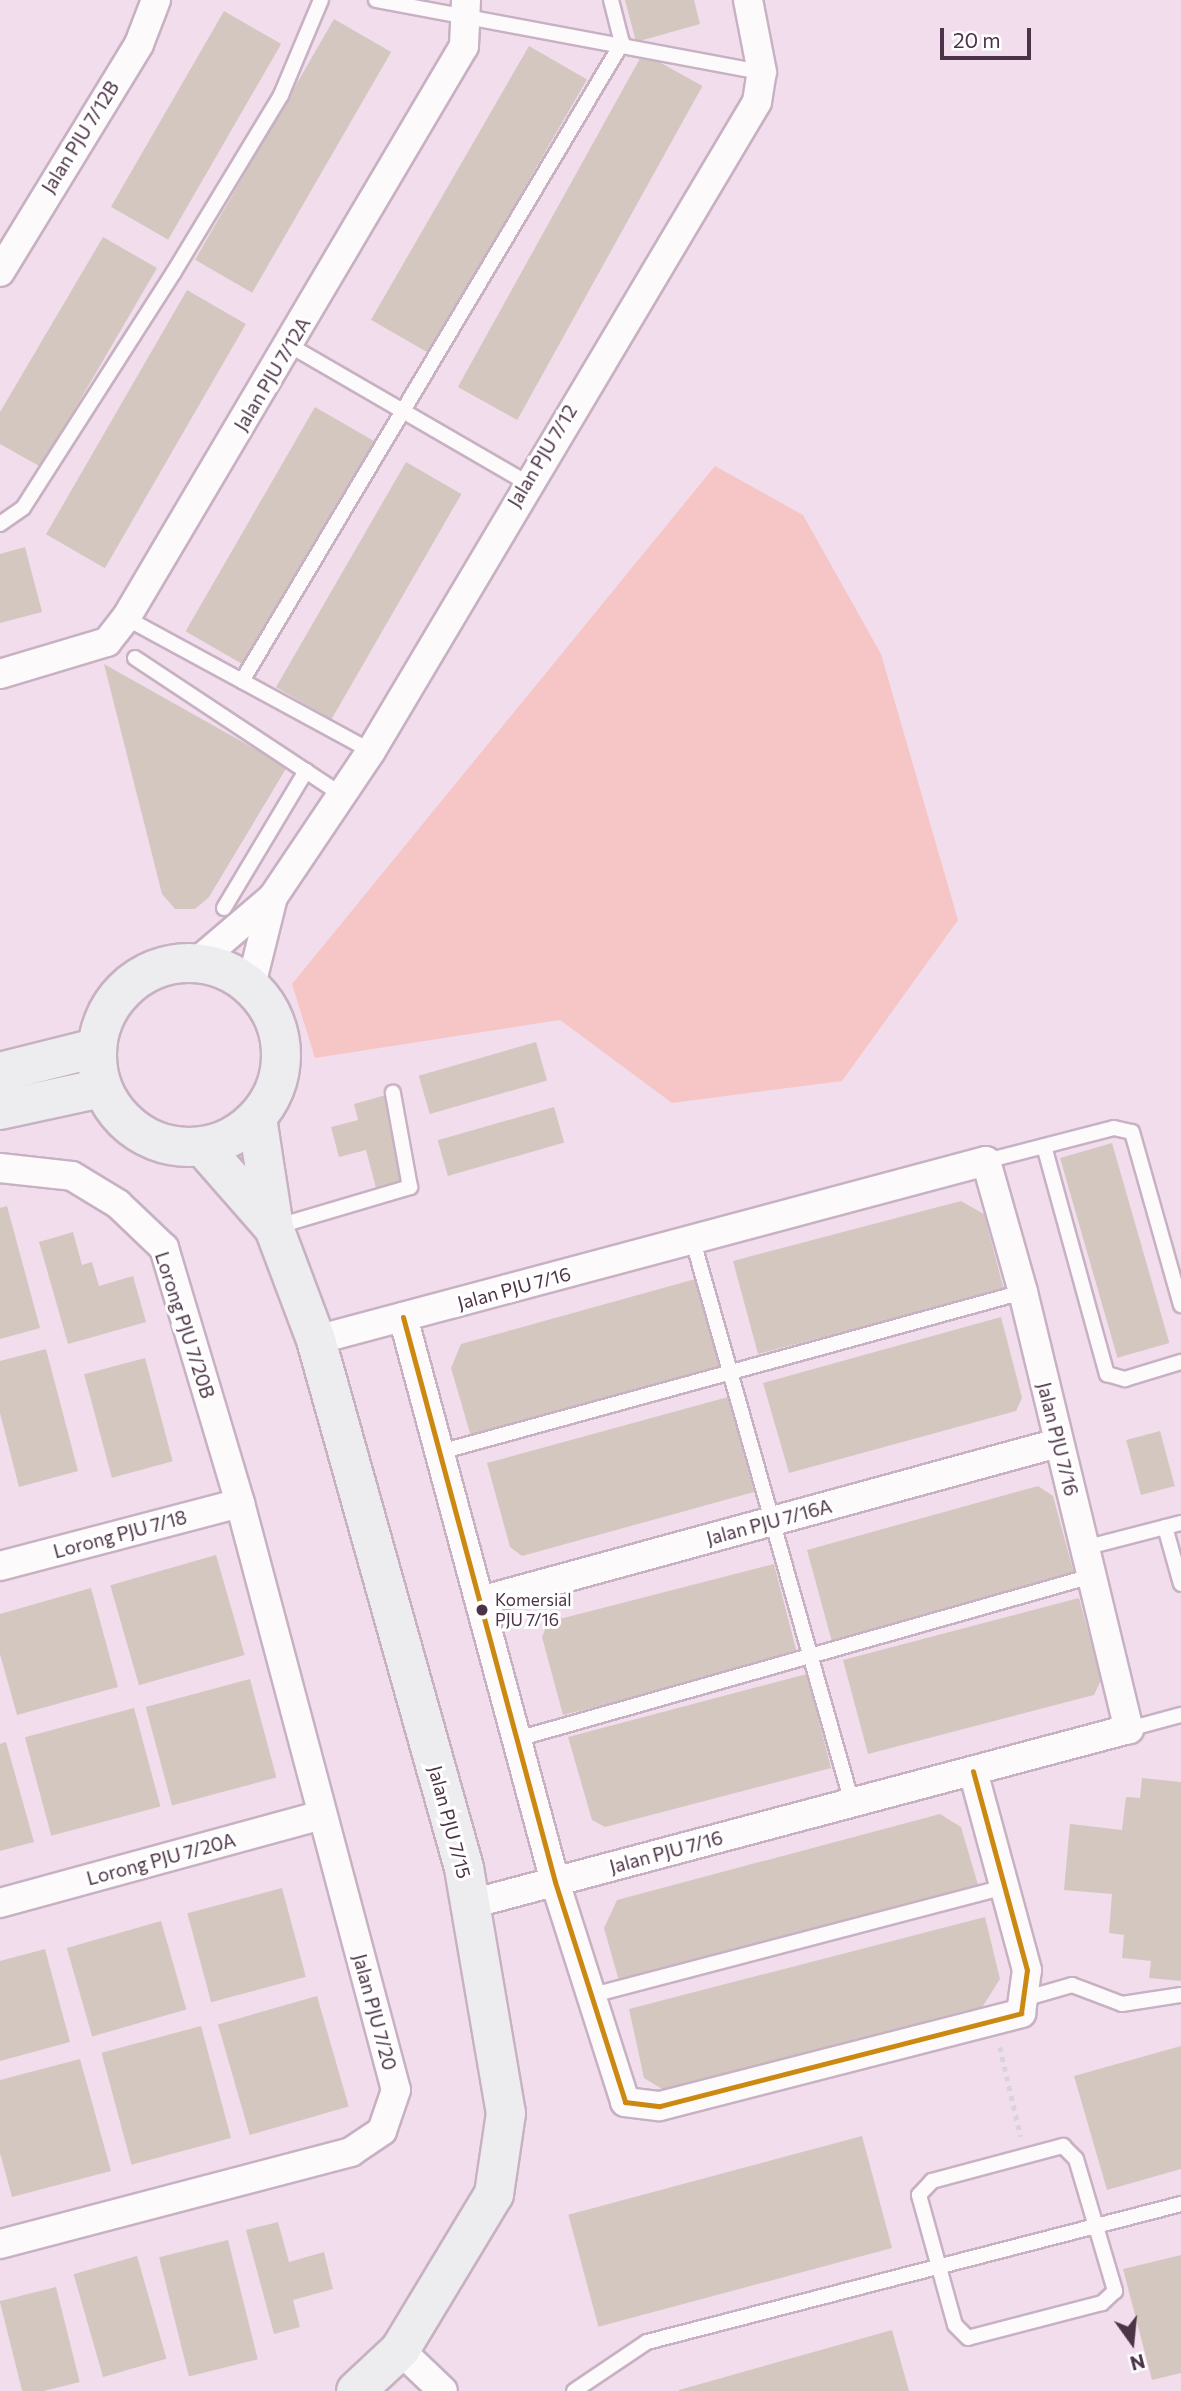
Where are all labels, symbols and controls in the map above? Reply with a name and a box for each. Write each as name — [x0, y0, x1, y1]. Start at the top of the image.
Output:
scale bar — [943, 14, 1034, 58]
text: 20 m — [953, 27, 1001, 52]
street label: Jalan PJU 7/12B — [36, 77, 124, 197]
street label: Jalan PJU 7/12A — [229, 313, 315, 435]
street label: Jalan PJU 7/12 — [502, 401, 582, 511]
street label: Lorong PJU 7/20B — [151, 1249, 219, 1401]
street label: Jalan PJU 7/16 — [455, 1262, 573, 1314]
street label: Jalan PJU 7/16 — [1033, 1380, 1083, 1498]
street label: Jalan PJU 7/16A — [704, 1494, 834, 1550]
street label: Lorong PJU 7/18 — [51, 1505, 189, 1563]
place label: Komersial PJU 7/16 — [495, 1590, 572, 1630]
marker: Komersial PJU 7/16 — [475, 1603, 489, 1617]
street label: Jalan PJU 7/15 — [424, 1763, 476, 1881]
street label: Jalan PJU 7/16 — [607, 1826, 725, 1878]
street label: Lorong PJU 7/20A — [84, 1828, 238, 1890]
street label: Jalan PJU 7/20 — [348, 1951, 402, 2073]
north arrow — [1097, 2307, 1167, 2377]
text: N — [1128, 2350, 1147, 2376]

